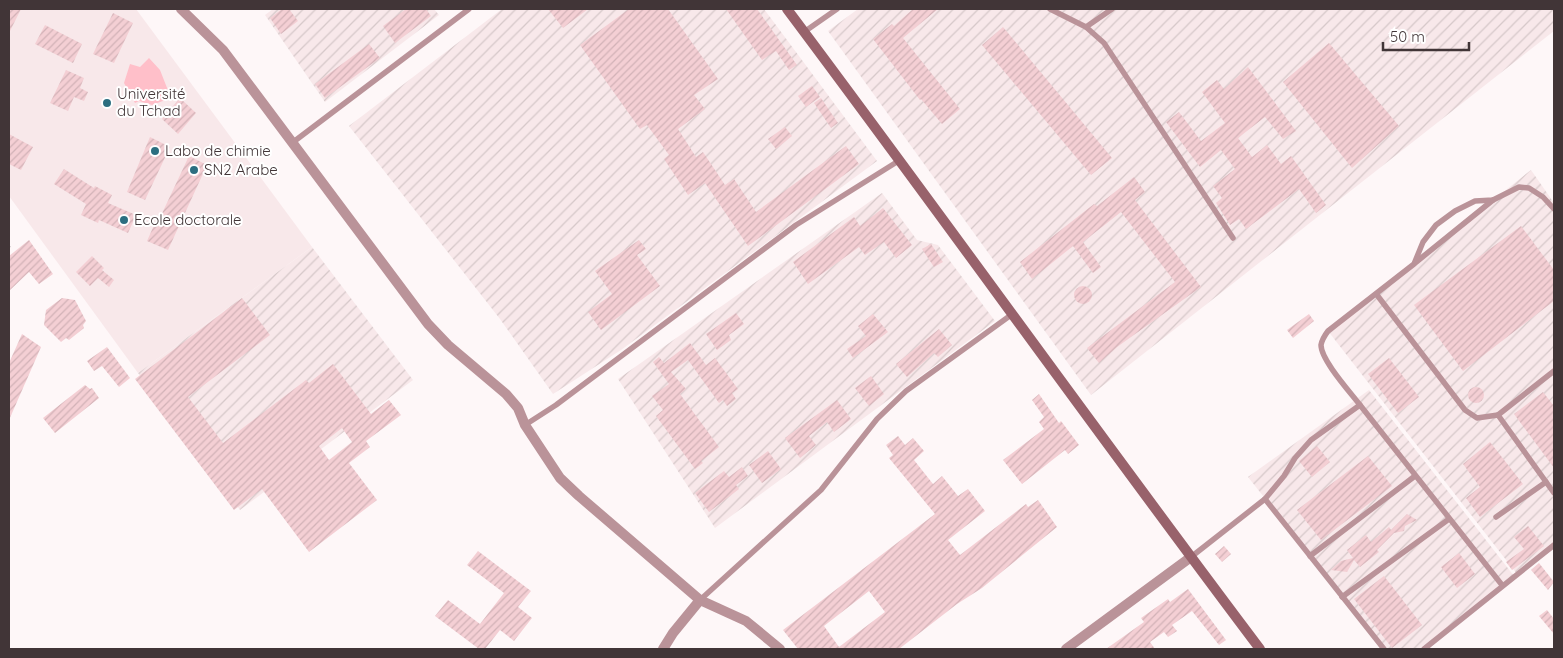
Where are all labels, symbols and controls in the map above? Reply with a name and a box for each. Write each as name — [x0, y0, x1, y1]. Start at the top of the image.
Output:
scale bar — [1383, 20, 1469, 52]
text: 50 m — [1390, 27, 1425, 46]
place label: Université du Tchad — [117, 84, 185, 120]
marker: Université du Tchad — [101, 97, 113, 109]
place label: Labo de chimie — [165, 141, 271, 160]
marker: Labo de chimie — [149, 145, 161, 157]
place label: SN2 Arabe — [204, 160, 278, 179]
marker: SN2 Arabe — [188, 164, 200, 176]
place label: Ecole doctorale — [134, 210, 242, 229]
marker: Ecole doctorale — [118, 214, 130, 226]

